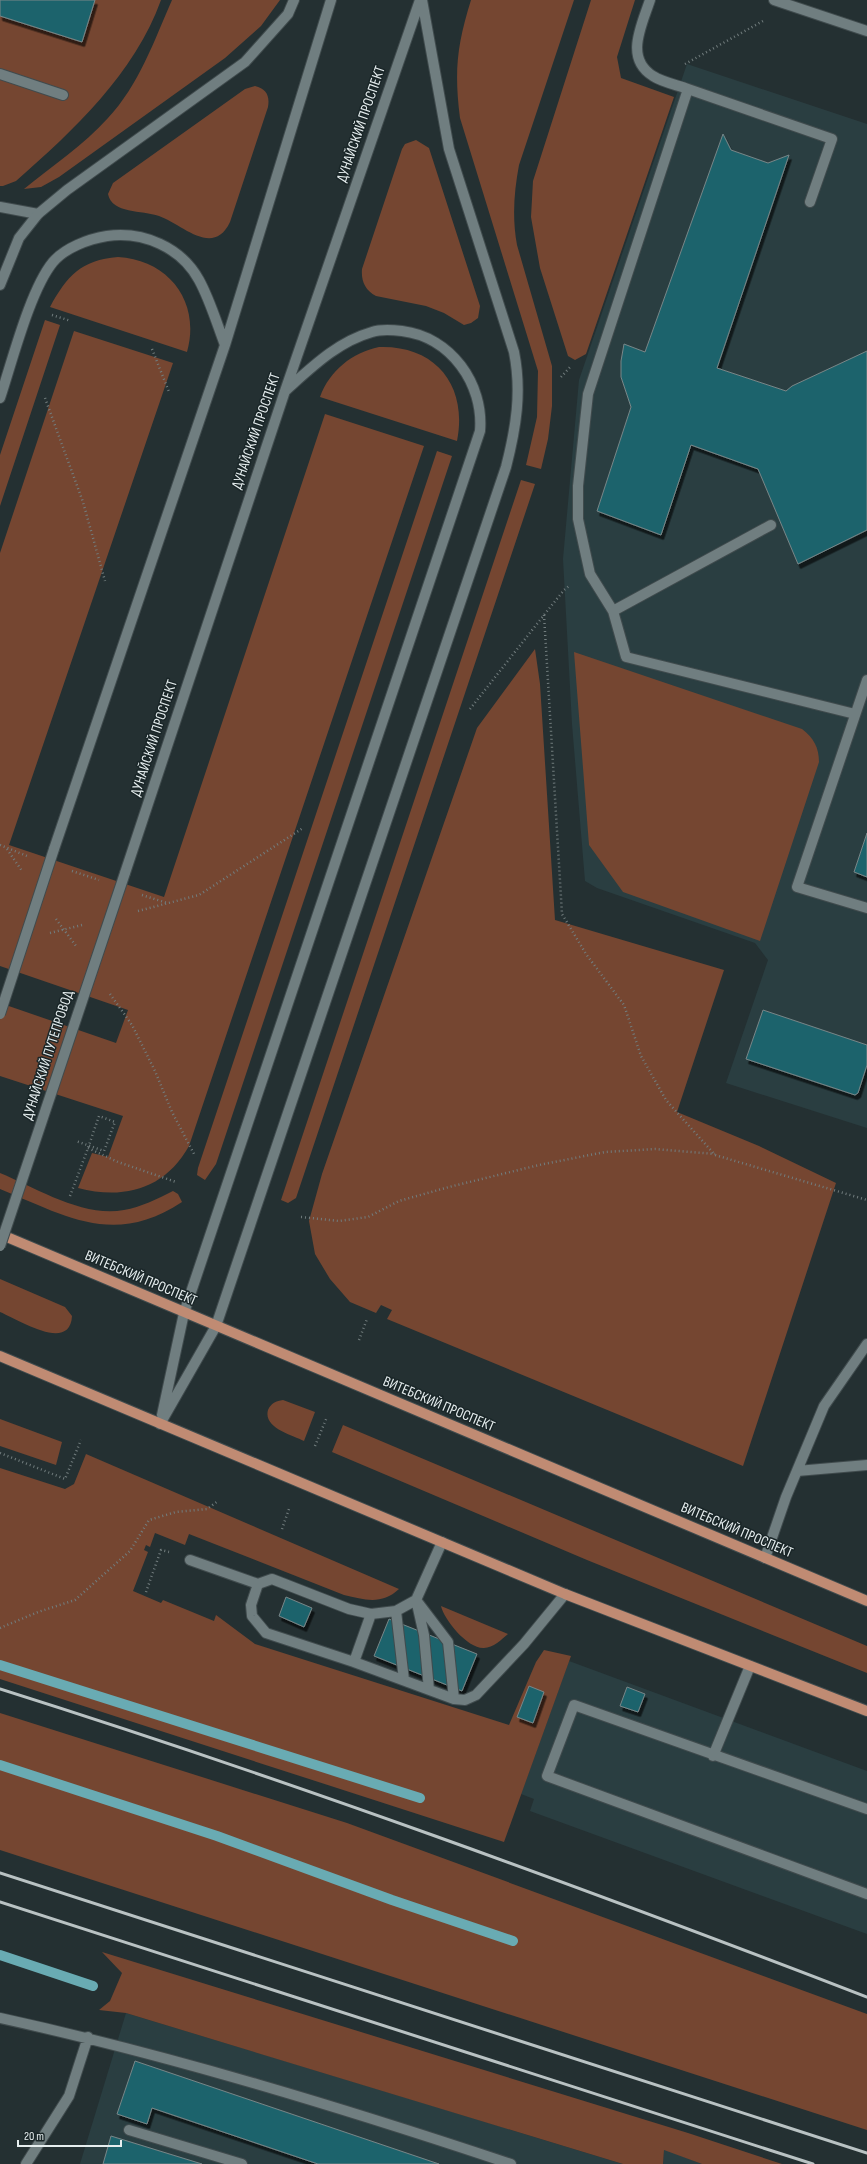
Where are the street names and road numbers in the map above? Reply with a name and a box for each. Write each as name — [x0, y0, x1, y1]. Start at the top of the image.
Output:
street label: ДУНАЙСКИЙ ПРОСПЕКТ — [332, 63, 390, 185]
street label: ДУНАЙСКИЙ ПРОСПЕКТ — [227, 370, 285, 492]
street label: ДУНАЙСКИЙ ПРОСПЕКТ — [126, 677, 182, 799]
street label: ДУНАЙСКИЙ ПУТЕПРОВОД — [18, 987, 78, 1122]
street label: ВИТЕБСКИЙ ПРОСПЕКТ — [82, 1246, 200, 1310]
street label: ВИТЕБСКИЙ ПРОСПЕКТ — [380, 1372, 498, 1436]
street label: ВИТЕБСКИЙ ПРОСПЕКТ — [678, 1498, 796, 1562]

